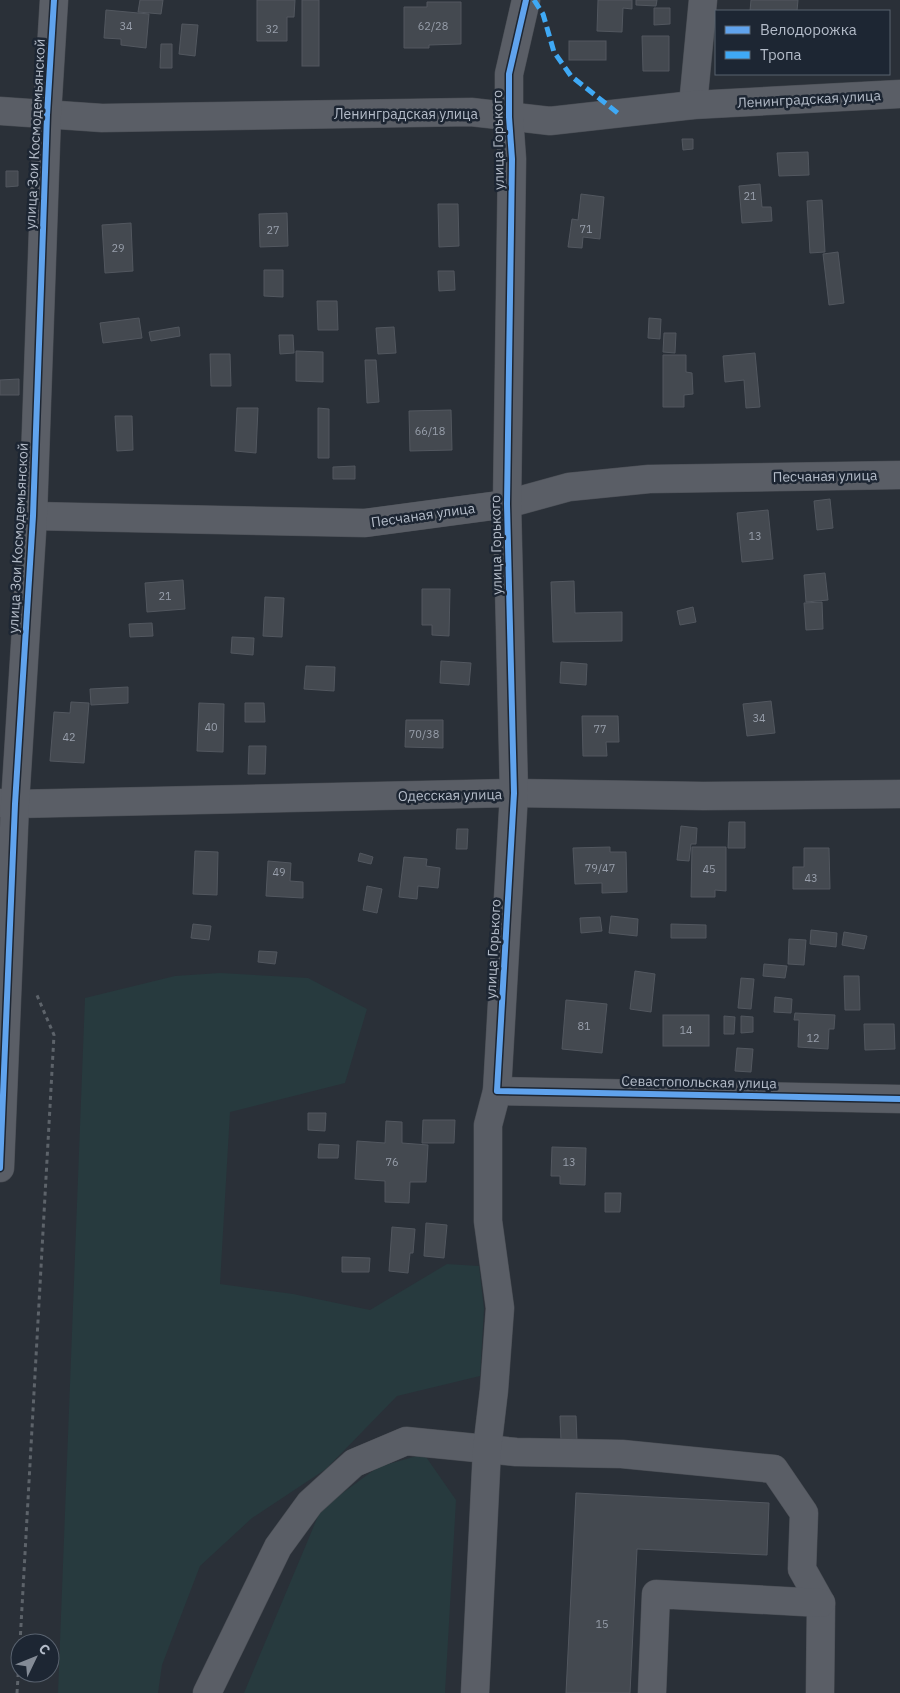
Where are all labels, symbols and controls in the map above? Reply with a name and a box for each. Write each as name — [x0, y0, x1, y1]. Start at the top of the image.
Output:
legend — [715, 10, 890, 75]
house number: 34 — [119, 19, 133, 33]
house number: 62/28 — [418, 19, 448, 33]
text: Велодорожка — [760, 20, 857, 39]
house number: 32 — [265, 22, 279, 36]
street label: улица Зои Космодемьянской — [21, 38, 49, 230]
text: Тропа — [760, 45, 802, 64]
street label: Ленинградская улица — [737, 86, 882, 112]
street label: улица Горького — [488, 90, 508, 190]
street label: Ленинградская улица — [334, 105, 479, 123]
house number: 21 — [743, 189, 757, 203]
house number: 71 — [579, 222, 593, 236]
house number: 27 — [266, 223, 280, 237]
house number: 29 — [111, 241, 125, 255]
house number: 66/18 — [415, 424, 445, 438]
street label: улица Зои Космодемьянской — [4, 442, 32, 634]
street label: Песчаная улица — [772, 466, 878, 486]
street label: улица Горького — [486, 495, 506, 595]
street label: Песчаная улица — [370, 499, 477, 531]
house number: 13 — [748, 529, 762, 543]
house number: 21 — [158, 589, 172, 603]
house number: 34 — [752, 711, 766, 725]
house number: 40 — [204, 720, 218, 734]
house number: 77 — [593, 722, 607, 736]
house number: 70/38 — [409, 727, 439, 741]
house number: 42 — [62, 730, 76, 744]
street label: Одесская улица — [398, 785, 503, 805]
house number: 79/47 — [585, 861, 615, 875]
house number: 45 — [702, 862, 716, 876]
house number: 49 — [272, 865, 286, 879]
house number: 43 — [804, 871, 818, 885]
street label: улица Горького — [481, 898, 505, 999]
house number: 81 — [577, 1019, 591, 1033]
house number: 14 — [679, 1023, 693, 1037]
house number: 12 — [806, 1031, 820, 1045]
street label: Севастопольская улица — [621, 1072, 777, 1092]
house number: 76 — [385, 1155, 399, 1169]
house number: 13 — [562, 1155, 576, 1169]
house number: 15 — [595, 1617, 609, 1631]
north arrow — [10, 1633, 60, 1683]
text: С — [35, 1640, 54, 1659]

